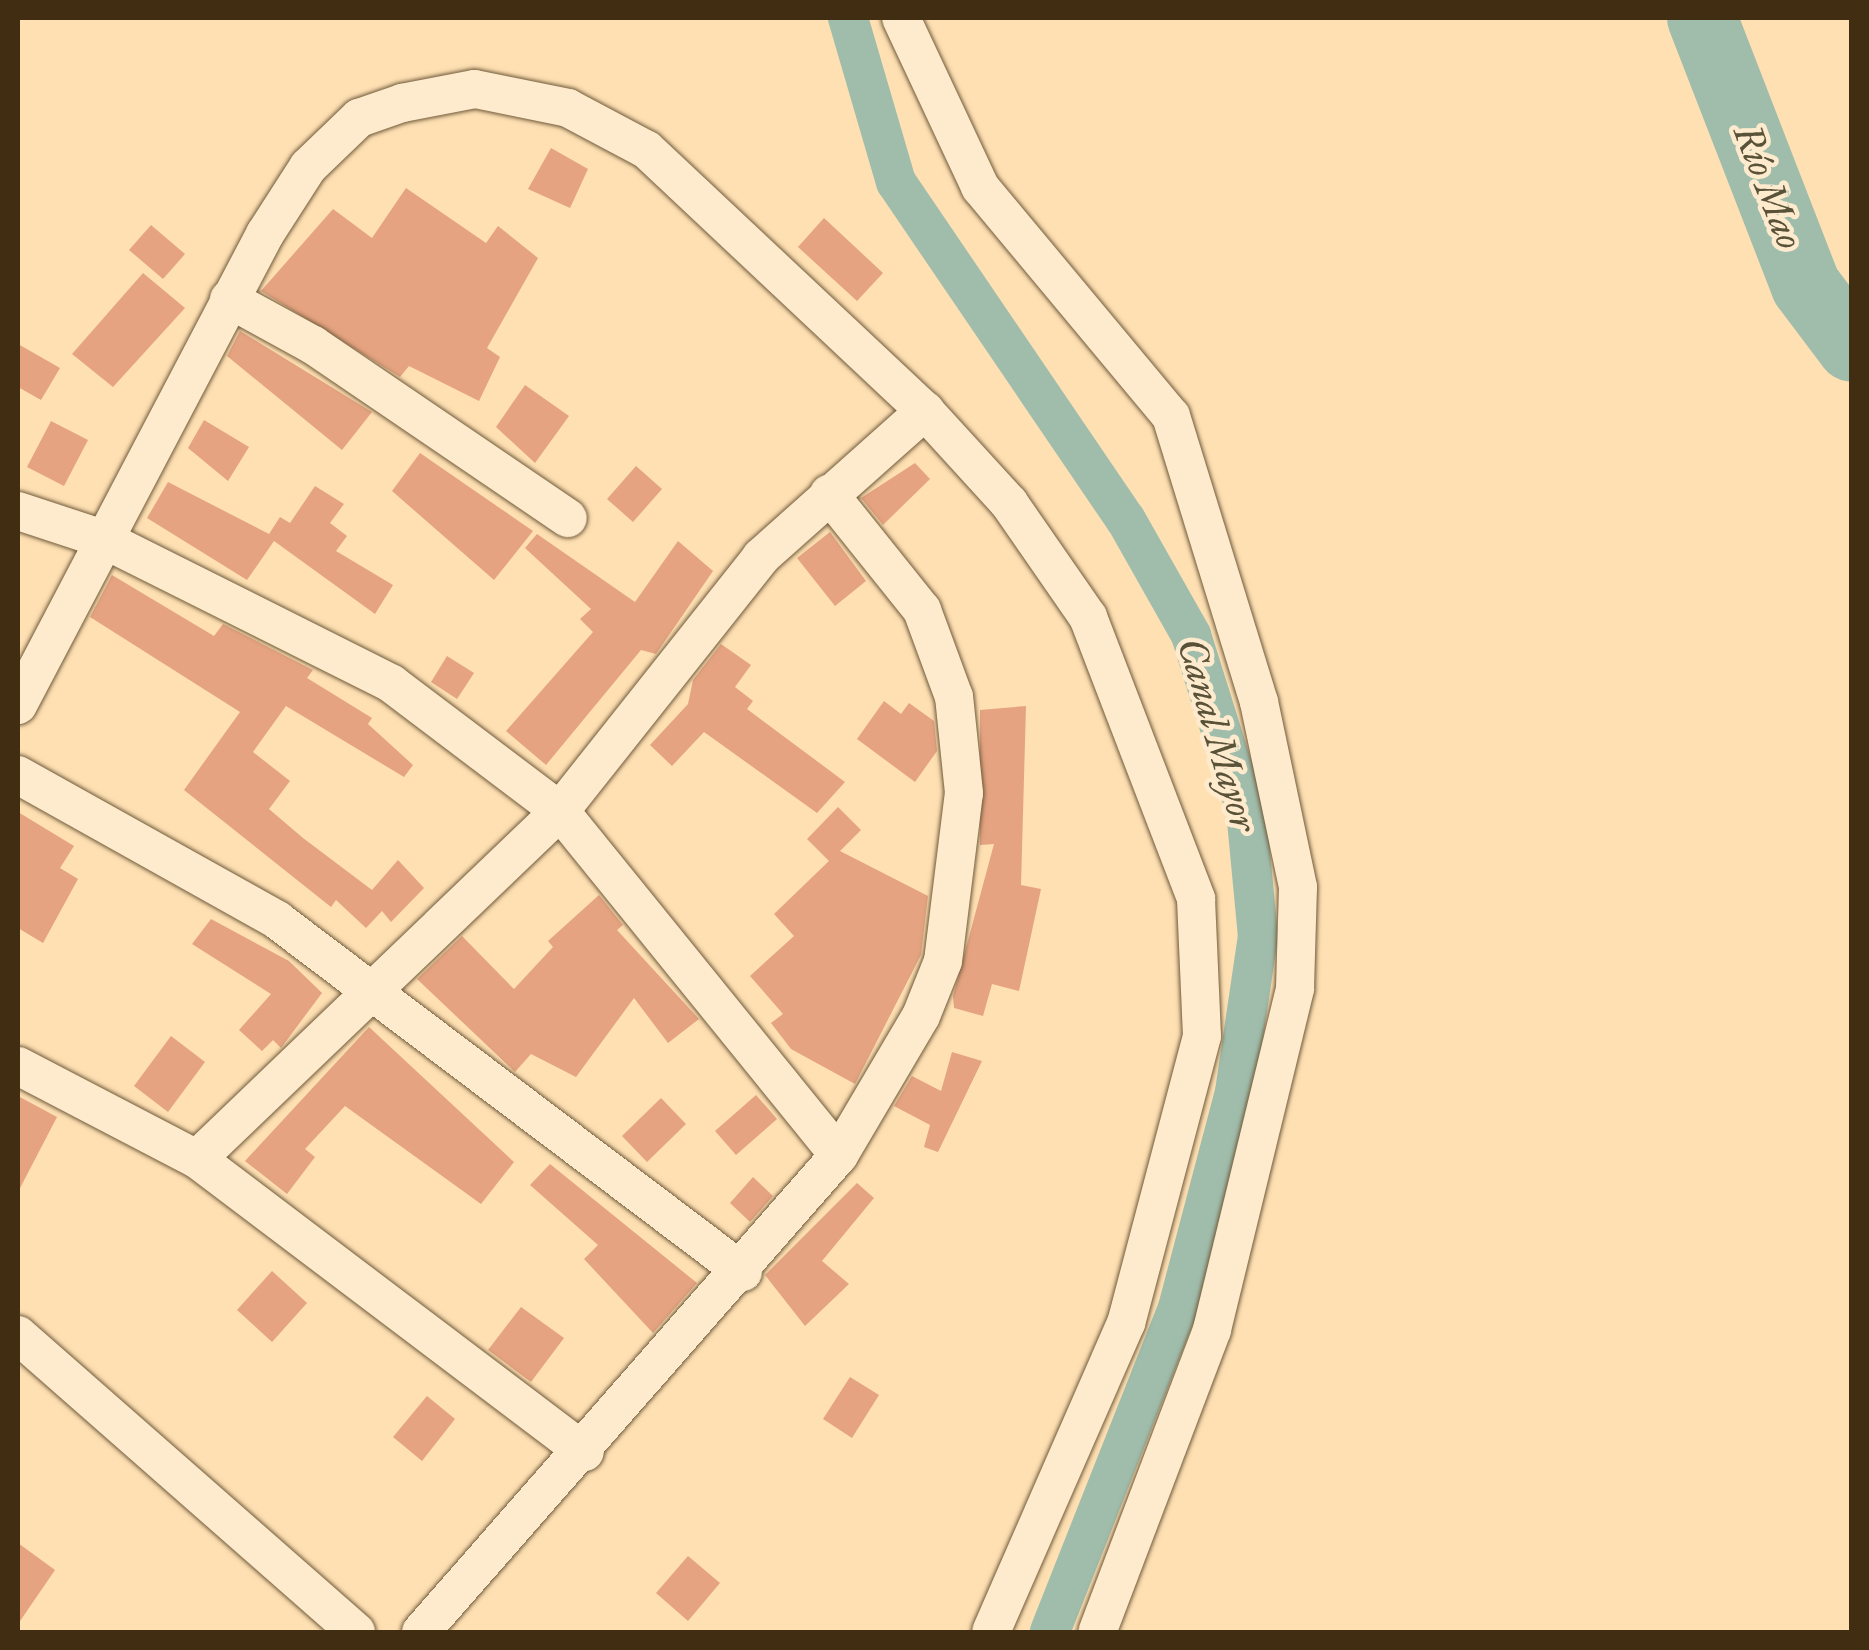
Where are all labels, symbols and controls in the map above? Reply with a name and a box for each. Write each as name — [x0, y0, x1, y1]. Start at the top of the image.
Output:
water label: Río Mao — [1724, 119, 1812, 255]
water label: Canal Mayor — [1168, 633, 1266, 837]

